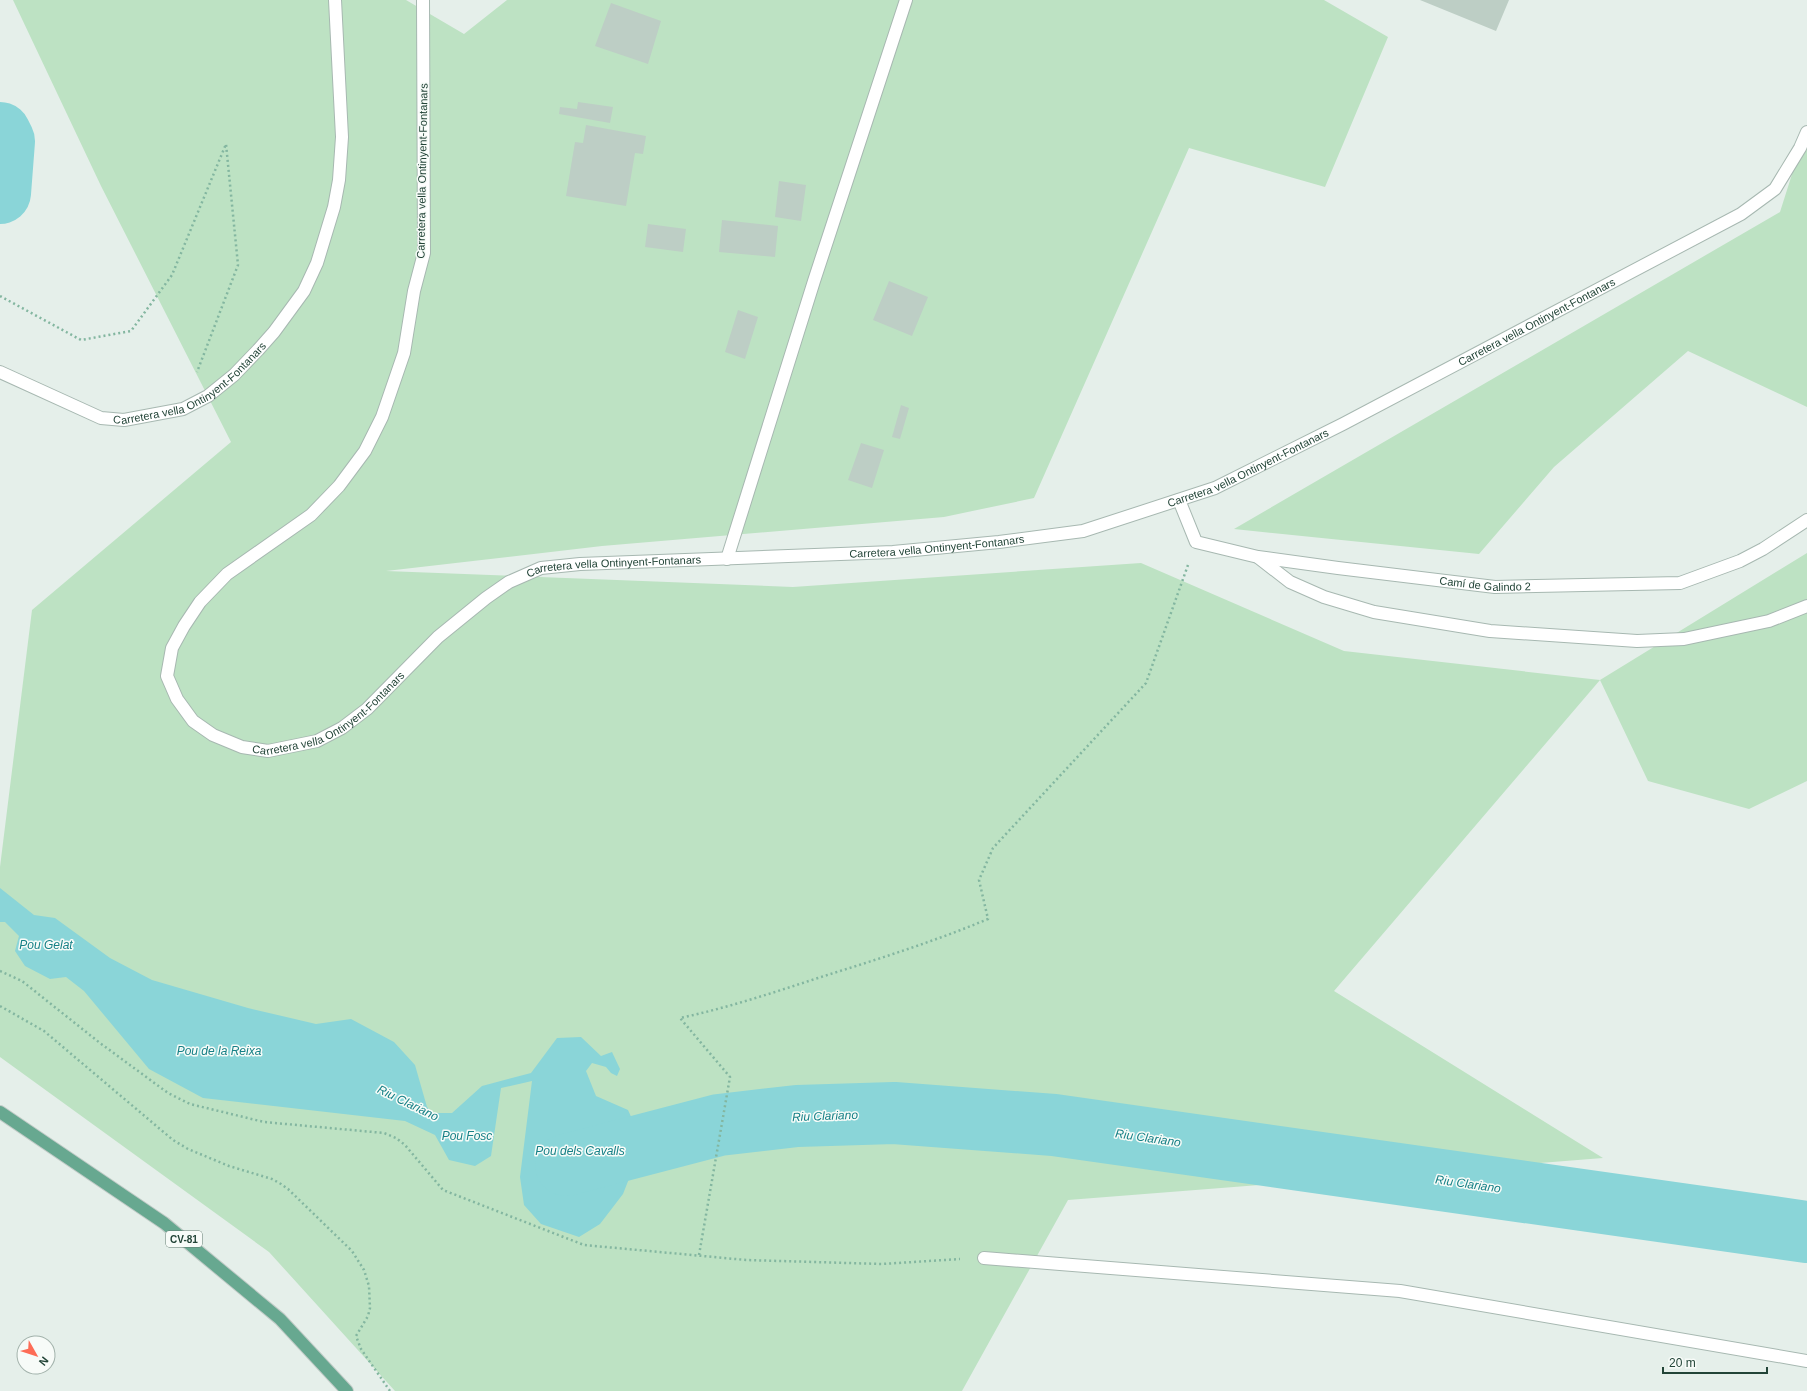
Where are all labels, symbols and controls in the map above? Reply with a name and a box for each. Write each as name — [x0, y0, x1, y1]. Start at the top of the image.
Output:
street label: Carretera vella Ontinyent-Fontanars — [414, 83, 430, 259]
street label: Carretera vella Ontinyent-Fontanars — [1456, 275, 1618, 368]
street label: Carretera vella Ontinyent-Fontanars — [113, 339, 268, 426]
street label: Carretera vella Ontinyent-Fontanars — [1166, 426, 1331, 509]
street label: Carretera vella Ontinyent-Fontanars — [849, 533, 1026, 560]
street label: Carretera vella Ontinyent-Fontanars — [525, 553, 702, 580]
street label: Camí de Galindo 2 — [1439, 574, 1531, 593]
street label: Carretera vella Ontinyent-Fontanars — [251, 669, 407, 757]
water label: Pou Gelat — [19, 938, 73, 952]
water label: Pou de la Reixa — [177, 1044, 262, 1058]
water label: Riu Clariano — [375, 1082, 441, 1124]
water label: Riu Clariano — [792, 1108, 859, 1124]
water label: Riu Clariano — [1114, 1126, 1182, 1150]
water label: Pou Fosc — [442, 1129, 492, 1143]
water label: Pou dels Cavalls — [535, 1144, 625, 1158]
water label: Riu Clariano — [1434, 1172, 1502, 1196]
road number: CV-81 — [166, 1231, 202, 1247]
north arrow — [16, 1335, 56, 1375]
scale bar — [1663, 1349, 1767, 1375]
text: N — [37, 1354, 51, 1368]
text: 20 m — [1669, 1356, 1696, 1370]

